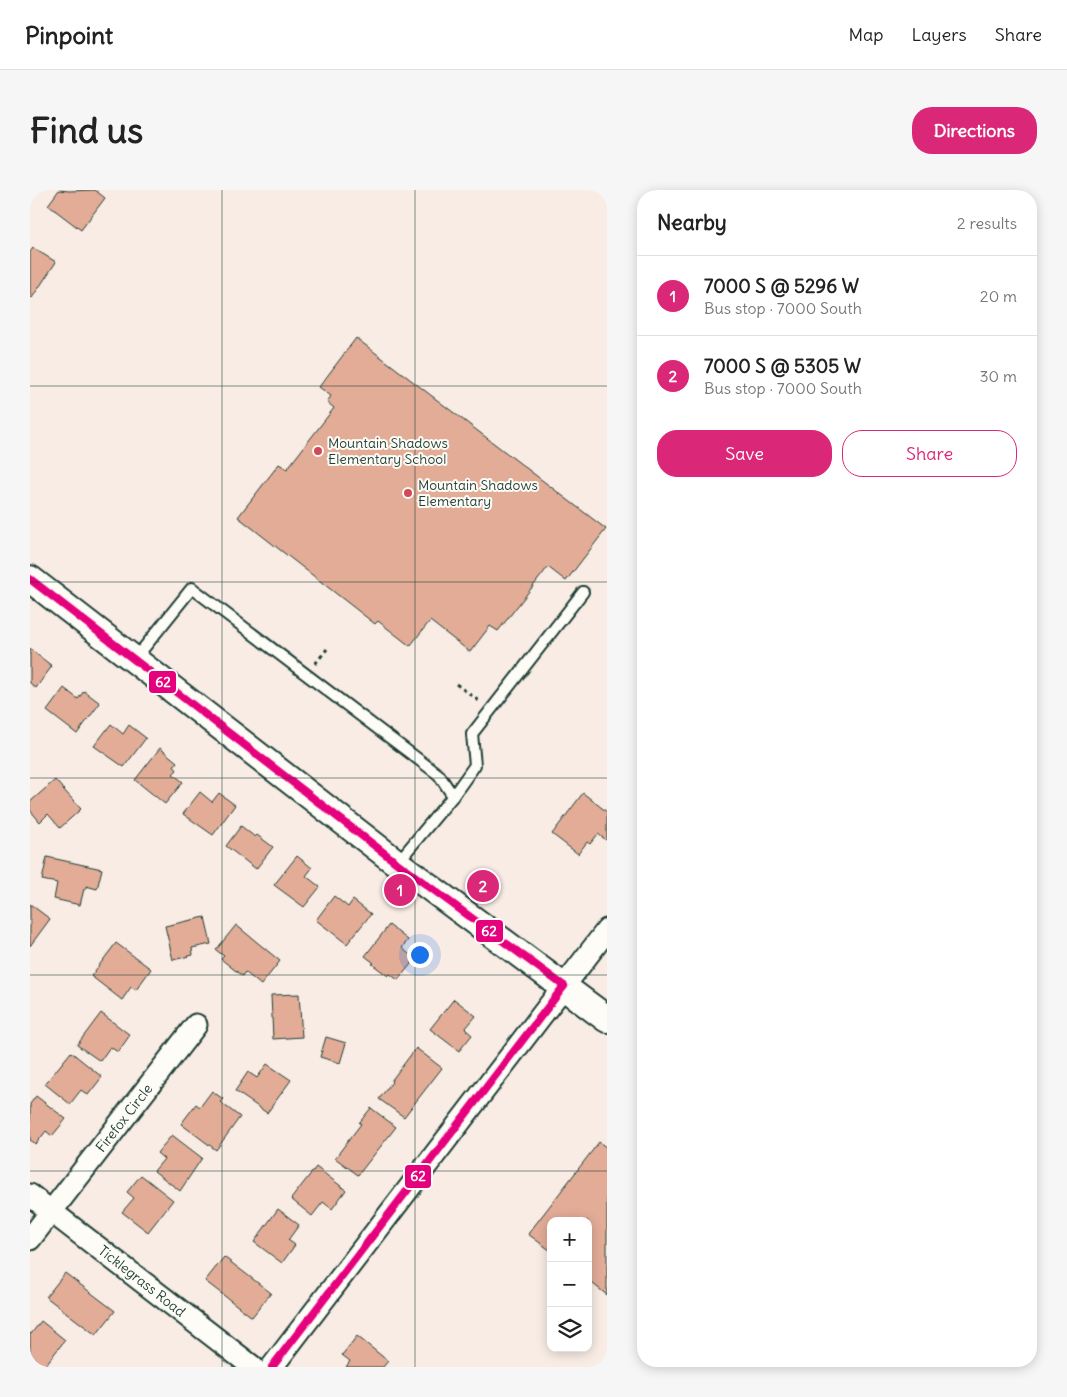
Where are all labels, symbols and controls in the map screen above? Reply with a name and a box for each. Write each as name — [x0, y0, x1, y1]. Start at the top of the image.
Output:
text: Pinpoint — [25, 20, 113, 50]
text: Map — [848, 23, 883, 46]
text: Layers — [911, 23, 967, 46]
text: Share — [995, 23, 1042, 46]
button: Directions — [912, 107, 1037, 154]
text: Find us — [30, 108, 143, 152]
text: Nearby — [657, 209, 727, 236]
text: 2 results — [957, 213, 1017, 233]
text: 7000 S @ 5296 W — [704, 274, 859, 298]
text: 1 — [670, 286, 676, 306]
text: 20 m — [980, 286, 1017, 306]
text: Bus stop · 7000 South — [704, 298, 862, 318]
text: 7000 S @ 5305 W — [704, 354, 861, 378]
text: 2 — [669, 366, 677, 386]
text: 30 m — [980, 366, 1017, 386]
text: Bus stop · 7000 South — [704, 378, 862, 398]
button: Save — [657, 430, 832, 477]
button: Share — [842, 430, 1017, 477]
place label: Mountain Shadows Elementary School — [328, 434, 448, 468]
marker: Mountain Shadows Elementary School — [312, 445, 324, 457]
place label: Mountain Shadows Elementary — [418, 476, 538, 510]
marker: Mountain Shadows Elementary — [402, 487, 414, 499]
line badge: 62 — [148, 670, 177, 694]
text: 62 — [155, 673, 171, 691]
pin: 2 — [467, 867, 499, 905]
pin: 1 — [384, 871, 416, 909]
line badge: 62 — [475, 919, 504, 943]
text: 62 — [481, 922, 497, 940]
your location — [407, 942, 433, 968]
street label: Firefox Circle — [92, 1080, 156, 1156]
line badge: 62 — [404, 1164, 432, 1189]
text: 62 — [410, 1167, 426, 1185]
map controls — [547, 1217, 592, 1352]
button: + — [547, 1217, 592, 1262]
street label: Ticklegrass Road — [95, 1241, 189, 1321]
button: − — [547, 1262, 592, 1307]
button: layers — [547, 1307, 592, 1352]

